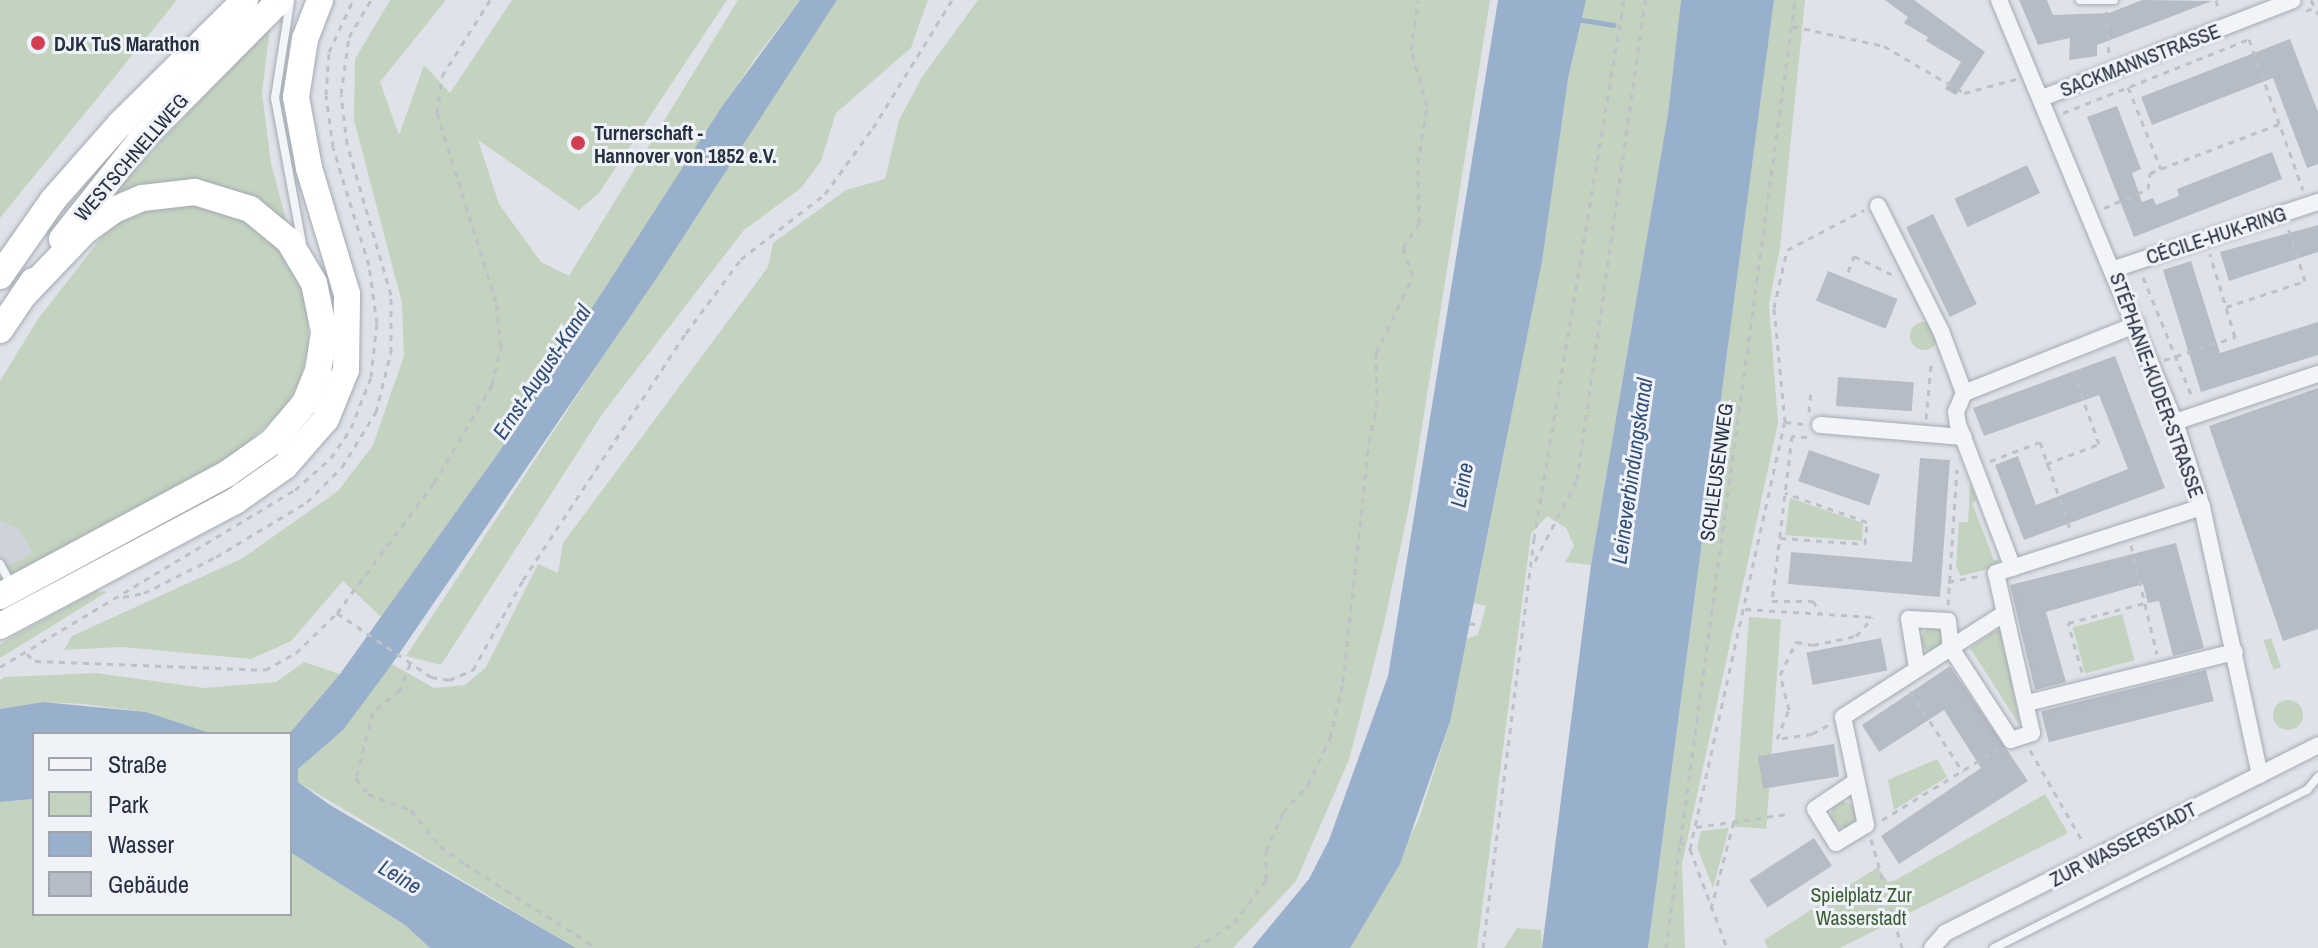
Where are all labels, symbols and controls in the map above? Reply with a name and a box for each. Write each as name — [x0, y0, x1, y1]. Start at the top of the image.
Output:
street label: SACKMANNSTRASSE — [2057, 18, 2223, 102]
place label: DJK TuS Marathon — [54, 31, 199, 55]
marker: DJK TuS Marathon — [29, 34, 47, 52]
street label: WESTSCHNELLWEG — [69, 88, 193, 226]
place label: Turnerschaft - Hannover von 1852 e.V. — [594, 120, 777, 167]
marker: Turnerschaft - Hannover von 1852 e.V. — [569, 134, 587, 152]
street label: CÉCILE-HUK-RING — [2143, 201, 2289, 269]
street label: STÉPHANIE-KUDER-STRASSE — [2105, 269, 2209, 501]
water label: Ernst-August-Kanal — [487, 300, 597, 444]
water label: Leineverbindungskanal — [1606, 376, 1658, 566]
street label: SCHLEUSENWEG — [1694, 401, 1738, 543]
water label: Leine — [1445, 460, 1479, 510]
legend — [32, 732, 292, 916]
text: Straße — [108, 748, 167, 780]
text: Park — [108, 788, 148, 820]
street label: ZUR WASSERSTADT — [2046, 797, 2200, 891]
text: Wasser — [108, 828, 174, 860]
water label: Leine — [374, 854, 426, 900]
text: Gebäude — [108, 868, 189, 900]
park label: Spielplatz Zur Wasserstadt — [1810, 883, 1912, 930]

